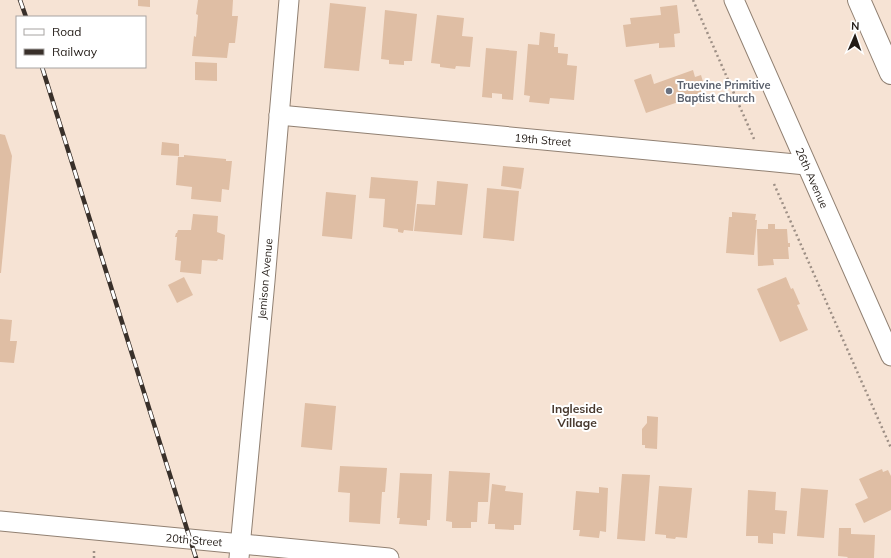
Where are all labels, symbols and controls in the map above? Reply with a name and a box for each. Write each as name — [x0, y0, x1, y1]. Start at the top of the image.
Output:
legend — [16, 16, 146, 68]
north arrow — [835, 16, 875, 56]
text: N — [851, 19, 860, 33]
text: Road — [52, 24, 81, 39]
text: Railway — [52, 44, 98, 59]
place label: Truevine Primitive Baptist Church — [677, 78, 770, 105]
marker: Truevine Primitive Baptist Church — [664, 86, 674, 96]
street label: 19th Street — [514, 131, 572, 149]
street label: 26th Avenue — [792, 146, 832, 210]
street label: Jemison Avenue — [254, 238, 276, 320]
district label: Ingleside Village — [552, 401, 603, 430]
street label: 20th Street — [165, 531, 223, 549]

